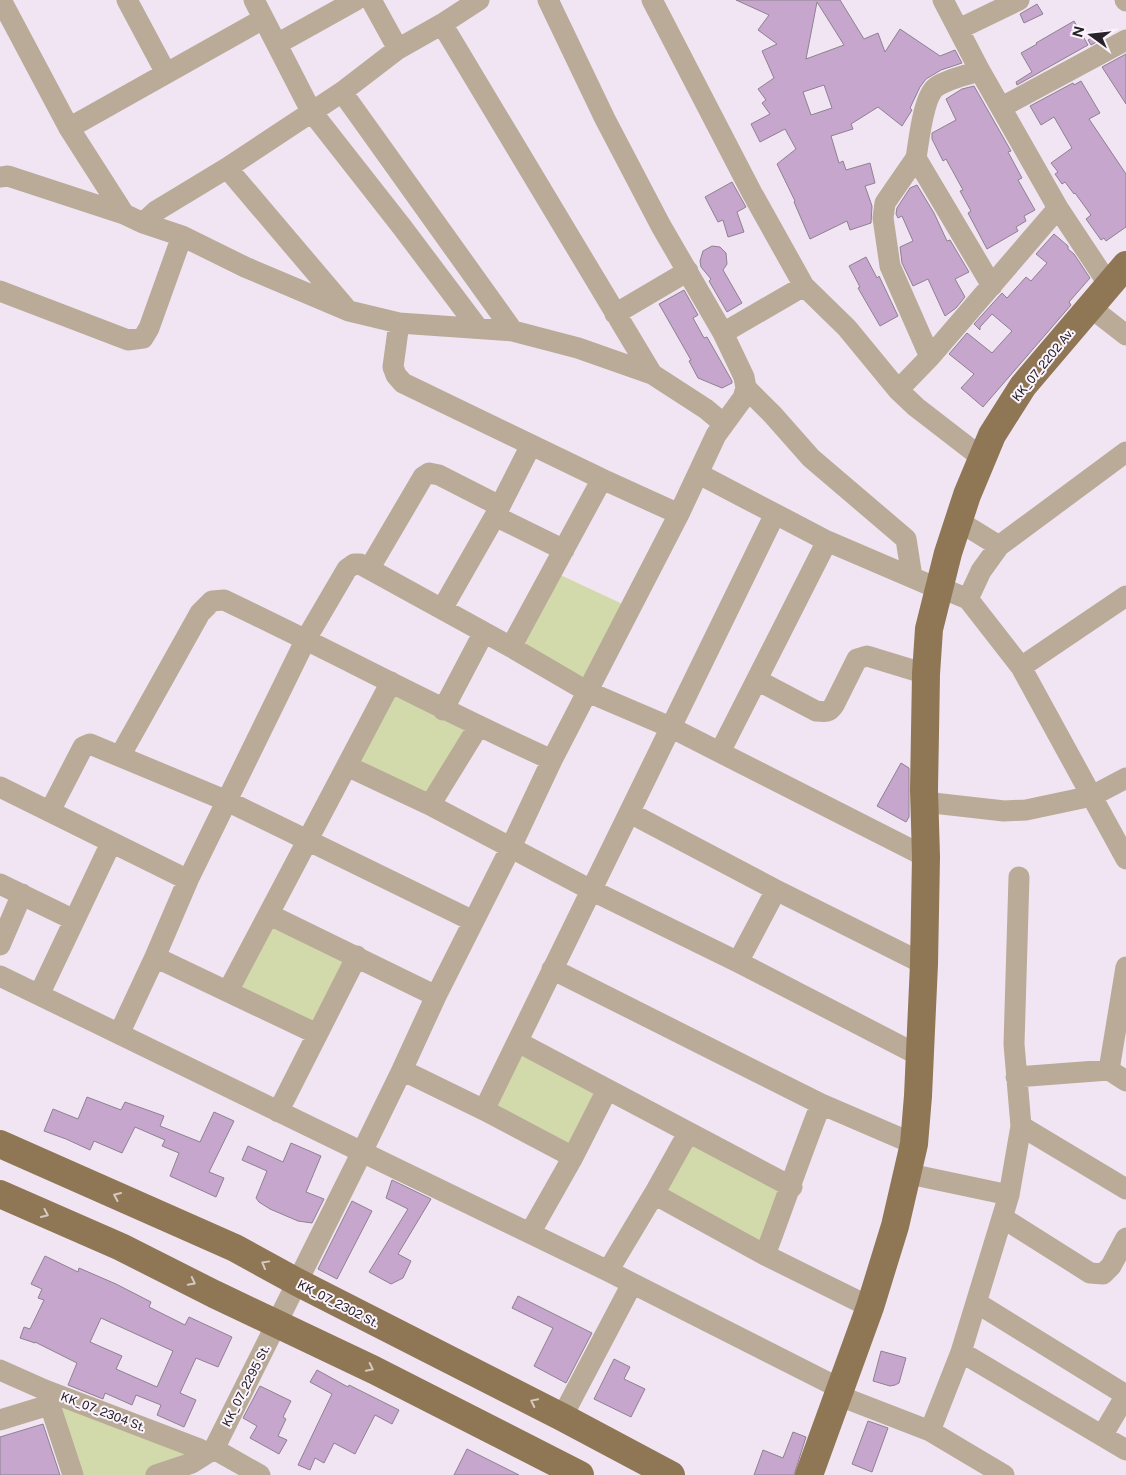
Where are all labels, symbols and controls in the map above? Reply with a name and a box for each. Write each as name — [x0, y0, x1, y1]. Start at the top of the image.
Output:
north arrow — [1066, 10, 1116, 60]
text: N — [1069, 24, 1088, 39]
street label: KK_07_2202 Av. — [1009, 326, 1077, 404]
one-way arrow — [113, 1192, 122, 1203]
one-way arrow — [40, 1207, 49, 1218]
one-way arrow — [261, 1261, 270, 1271]
one-way arrow — [187, 1276, 196, 1286]
street label: KK_07_2302 St. — [295, 1278, 381, 1330]
street label: KK_07_2295 St. — [219, 1343, 273, 1429]
one-way arrow — [365, 1362, 374, 1372]
street label: KK_07_2304 St. — [59, 1389, 147, 1435]
one-way arrow — [530, 1398, 539, 1409]

